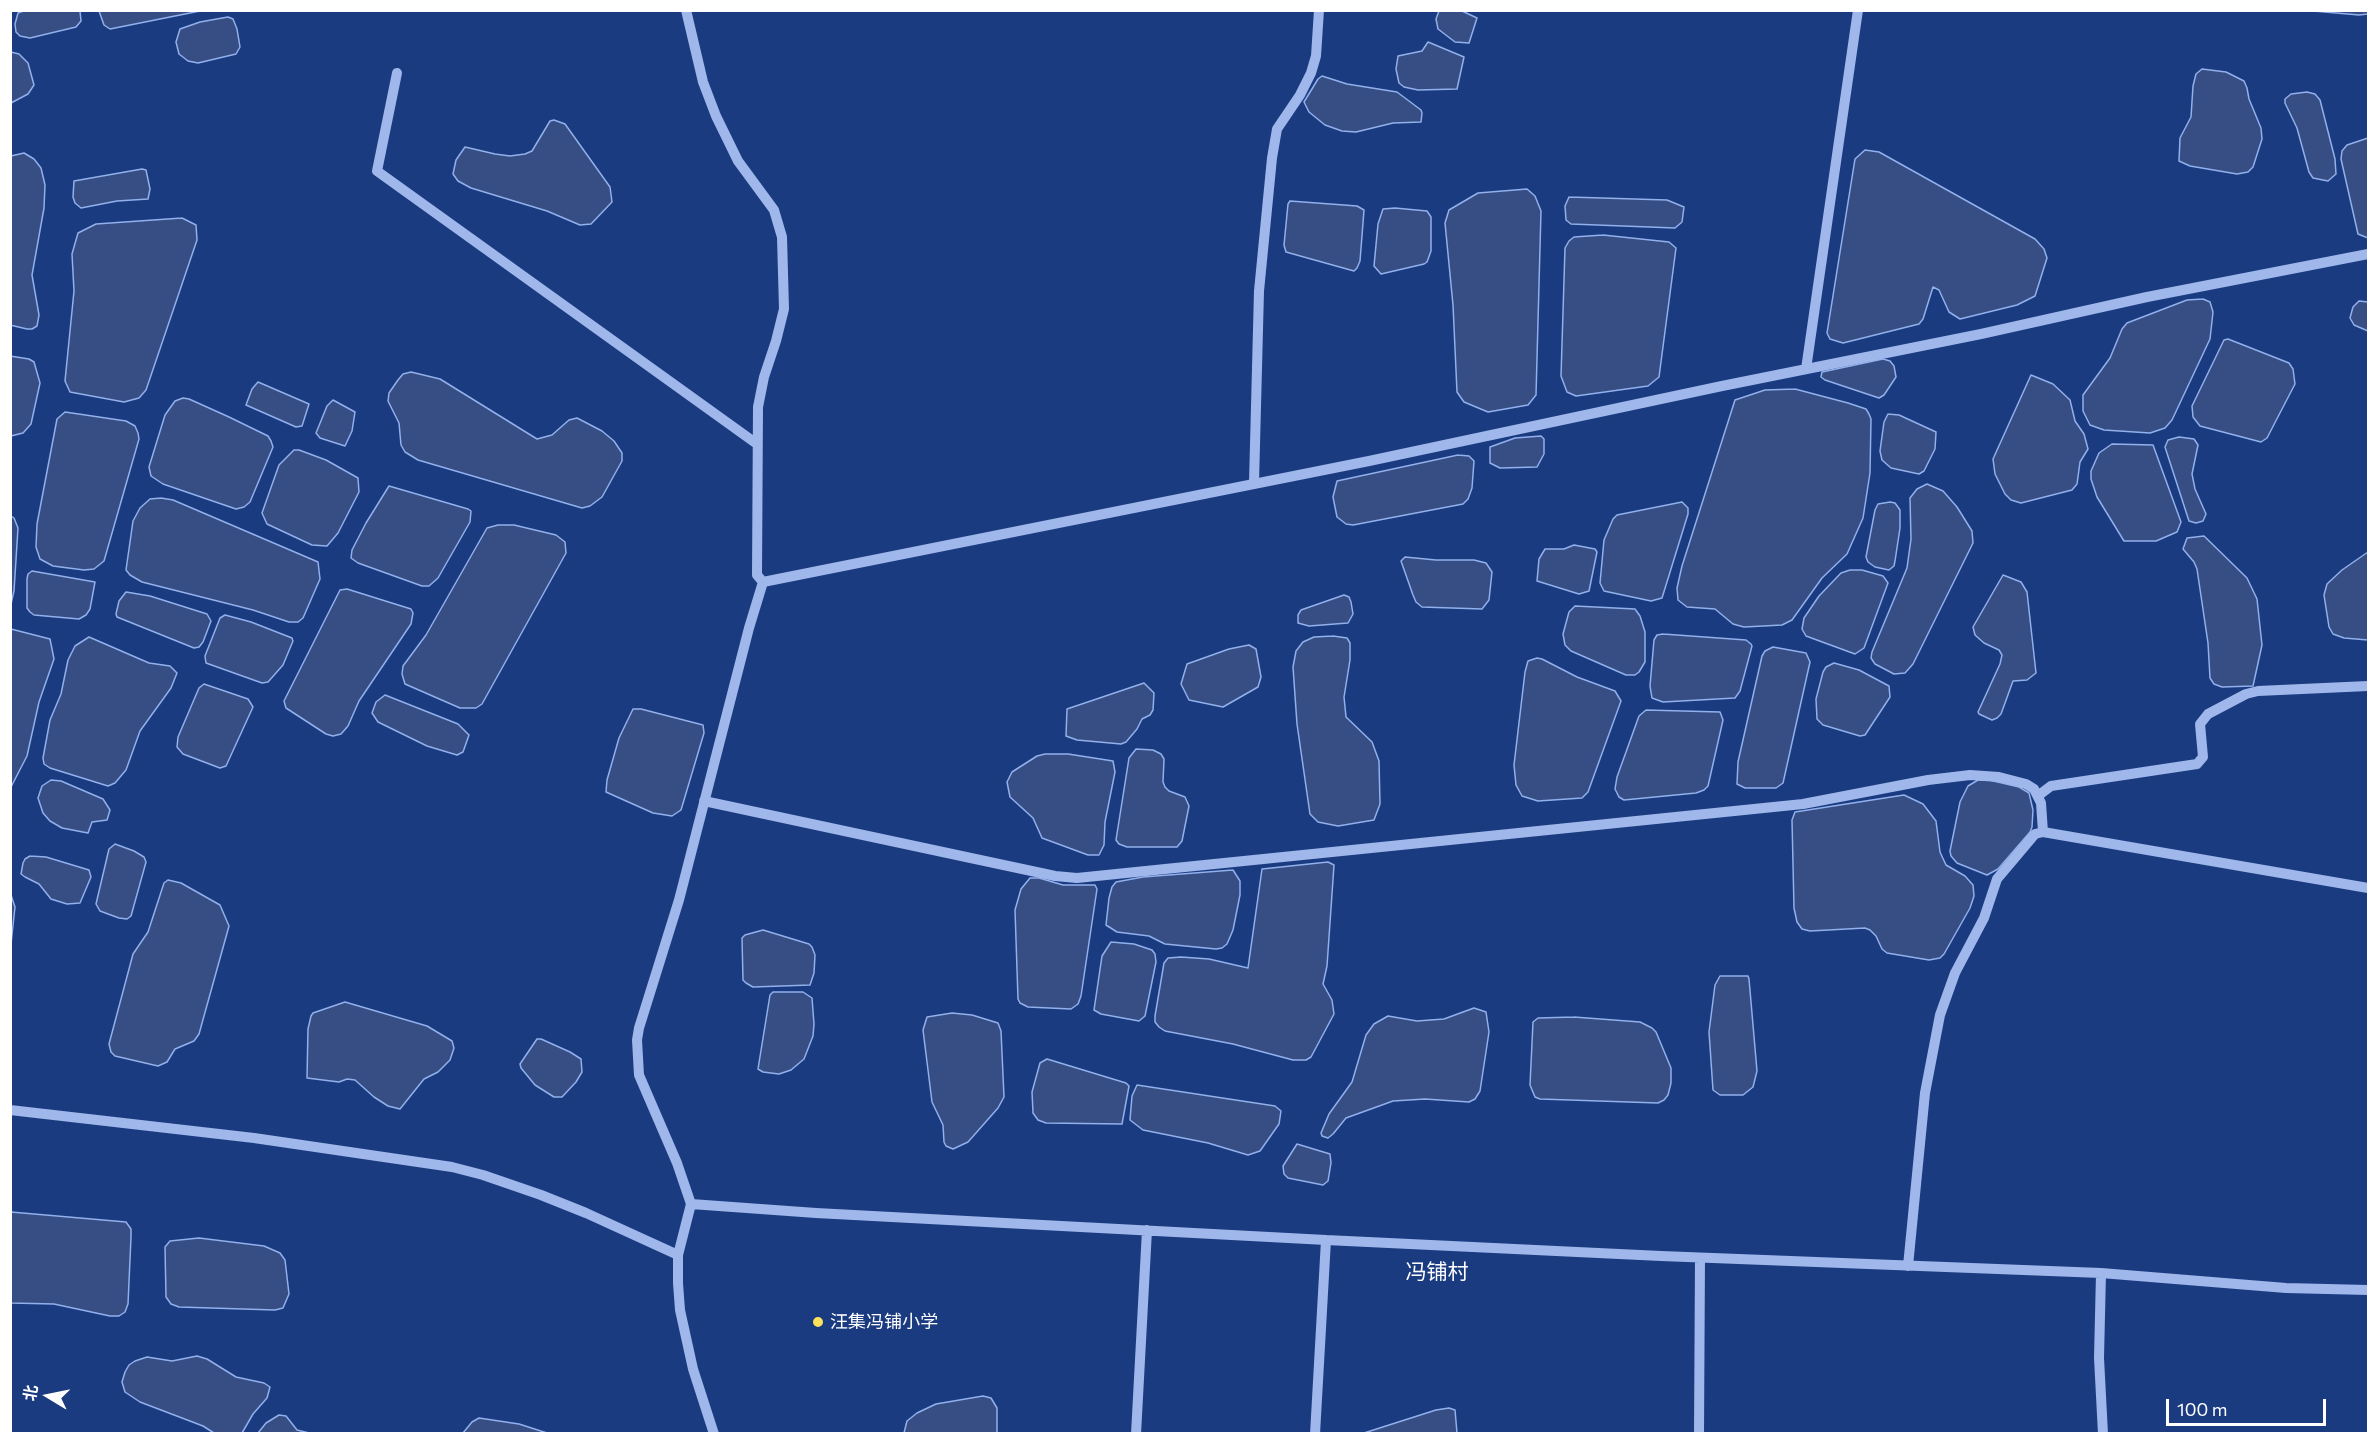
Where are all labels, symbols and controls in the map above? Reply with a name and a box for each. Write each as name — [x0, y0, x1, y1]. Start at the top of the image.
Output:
district label: 冯铺村 — [1406, 1259, 1468, 1285]
place label: 汪集冯铺小学 — [830, 1311, 938, 1333]
marker: 汪集冯铺小学 — [811, 1315, 825, 1329]
north arrow — [18, 1366, 78, 1426]
text: 北 — [19, 1383, 41, 1402]
scale bar — [2169, 1387, 2330, 1425]
text: 100 m — [2177, 1398, 2227, 1420]

